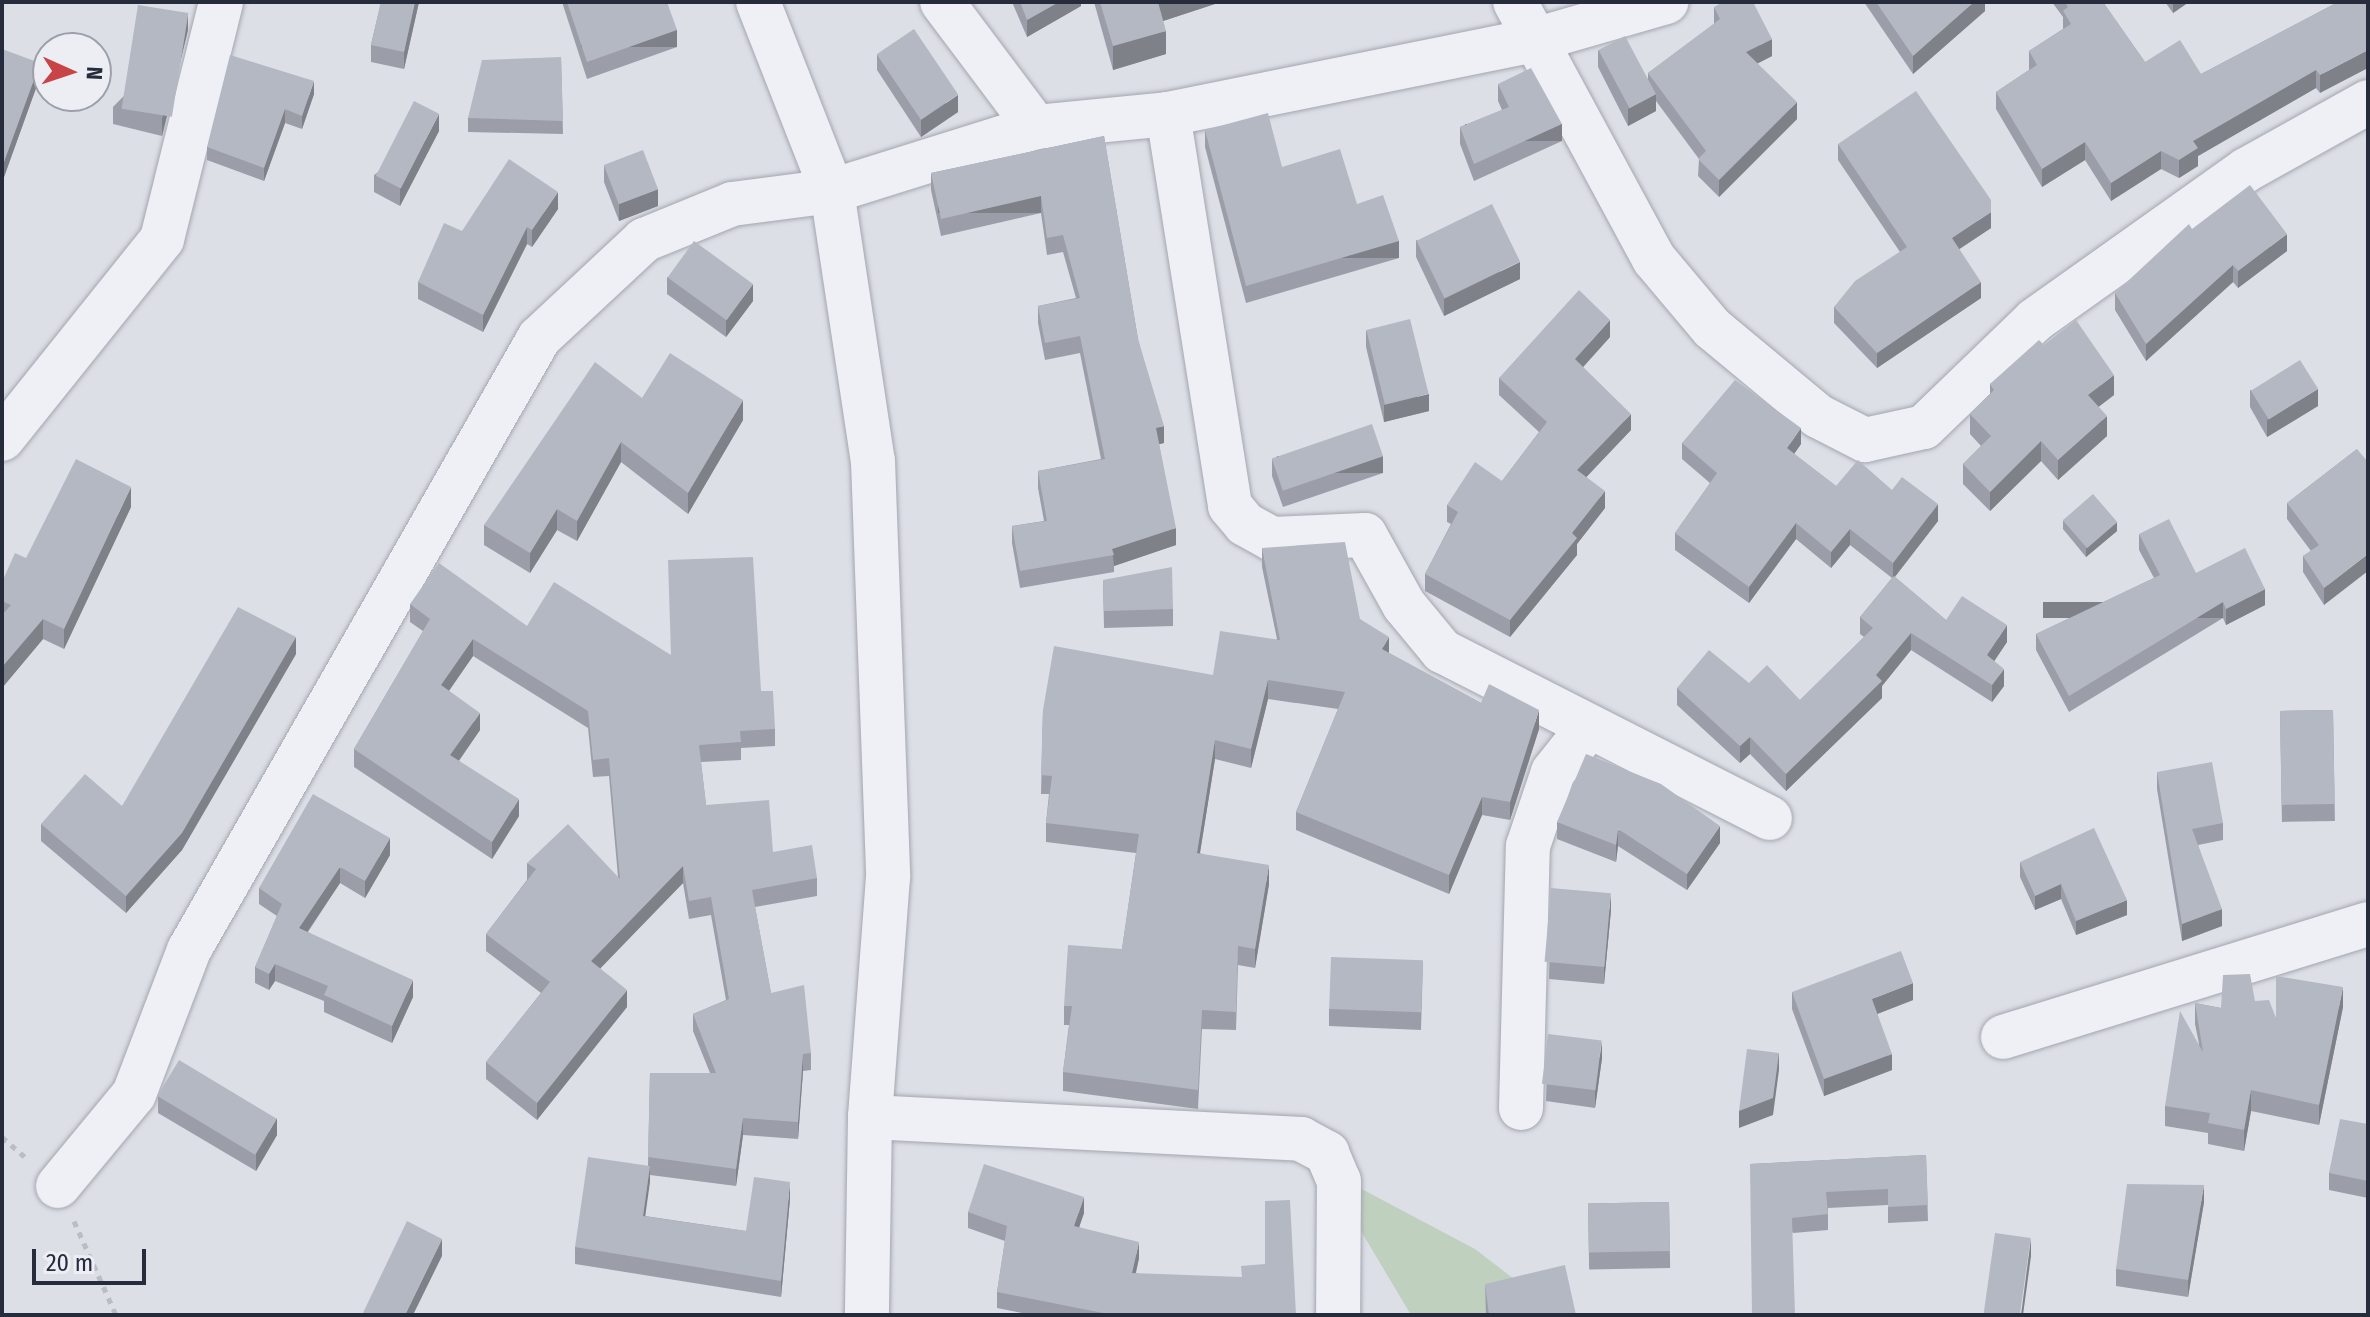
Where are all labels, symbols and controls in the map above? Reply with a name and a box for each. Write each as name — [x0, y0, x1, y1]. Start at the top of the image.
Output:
north arrow — [32, 32, 112, 112]
text: N — [81, 66, 108, 80]
scale bar — [36, 1233, 150, 1283]
text: 20 m — [46, 1249, 93, 1277]

